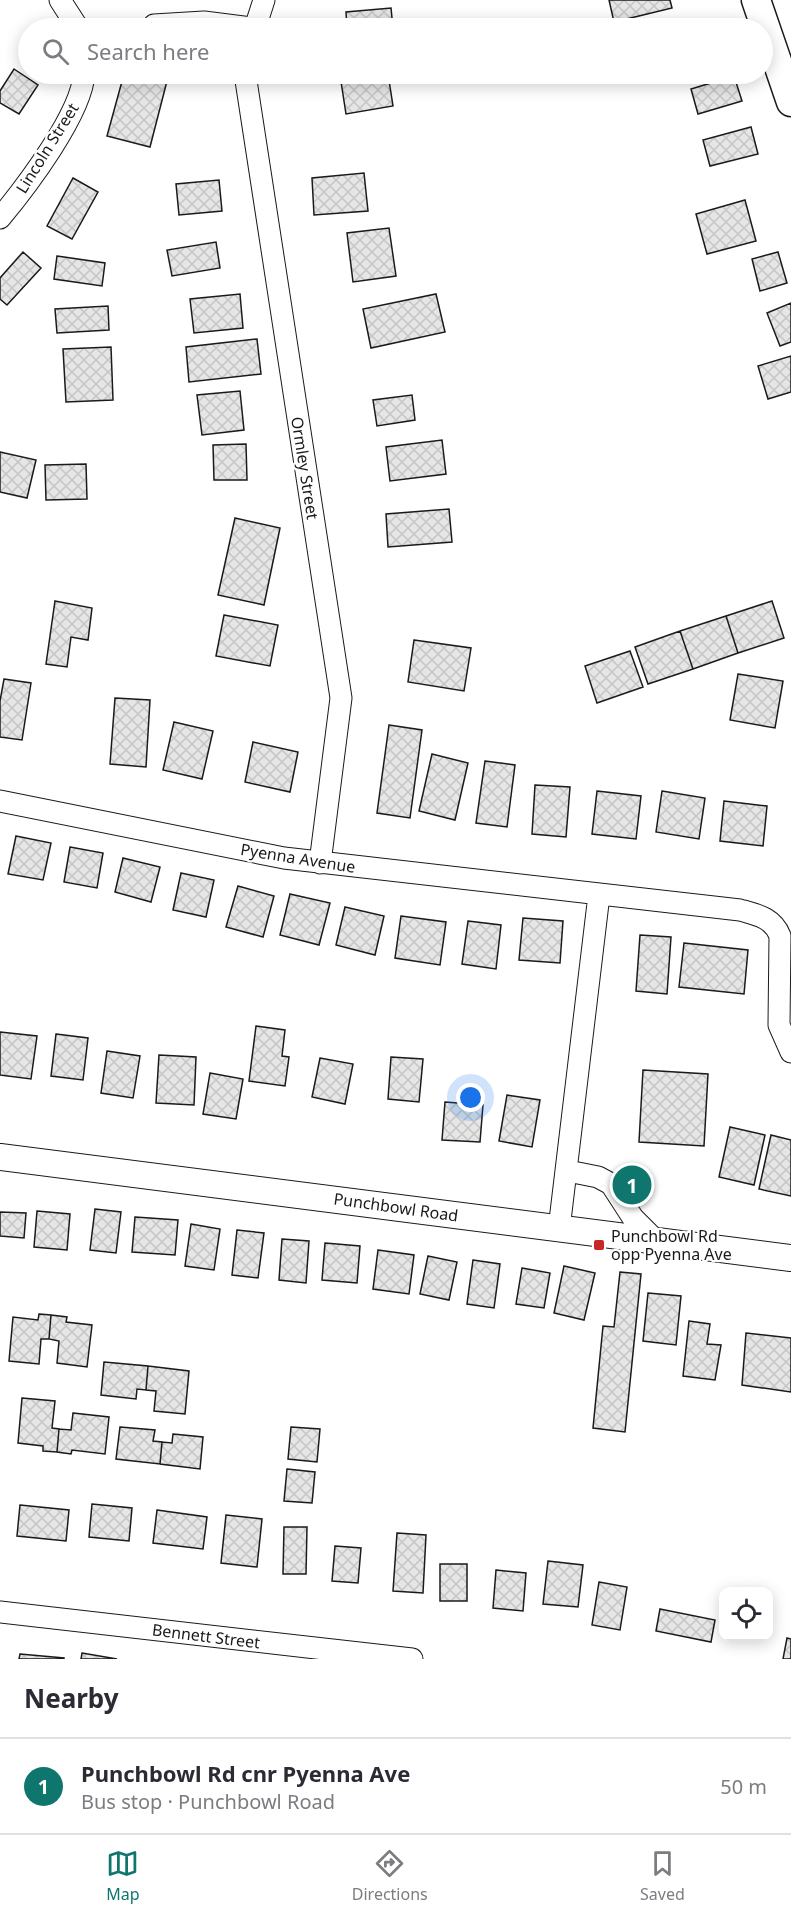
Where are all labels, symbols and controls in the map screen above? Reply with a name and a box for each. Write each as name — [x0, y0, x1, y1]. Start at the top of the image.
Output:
search box — [18, 18, 773, 84]
icon: search — [39, 35, 72, 68]
text: Search here — [87, 36, 209, 66]
street label: Lincoln Street — [10, 98, 84, 197]
street label: Ormley Street — [286, 415, 324, 521]
street label: Pyenna Avenue — [239, 838, 357, 878]
your location — [456, 1083, 485, 1112]
pin: 1 — [612, 1162, 652, 1208]
street label: Punchbowl Road — [332, 1187, 460, 1227]
place label: Punchbowl Rd opp Pyenna Ave — [611, 1225, 732, 1265]
marker: Punchbowl Rd opp Pyenna Ave — [592, 1238, 606, 1252]
map controls — [719, 1587, 773, 1641]
button: locate — [719, 1587, 773, 1641]
street label: Bennett Street — [151, 1618, 261, 1654]
text: Nearby — [24, 1680, 119, 1716]
text: Punchbowl Rd cnr Pyenna Ave — [81, 1758, 410, 1788]
text: 1 — [38, 1773, 49, 1800]
text: 50 m — [720, 1773, 767, 1800]
text: Bus stop · Punchbowl Road — [81, 1788, 335, 1815]
tab: Map — [106, 1847, 139, 1905]
tab: Directions — [352, 1847, 428, 1905]
tab: Saved — [640, 1847, 685, 1905]

